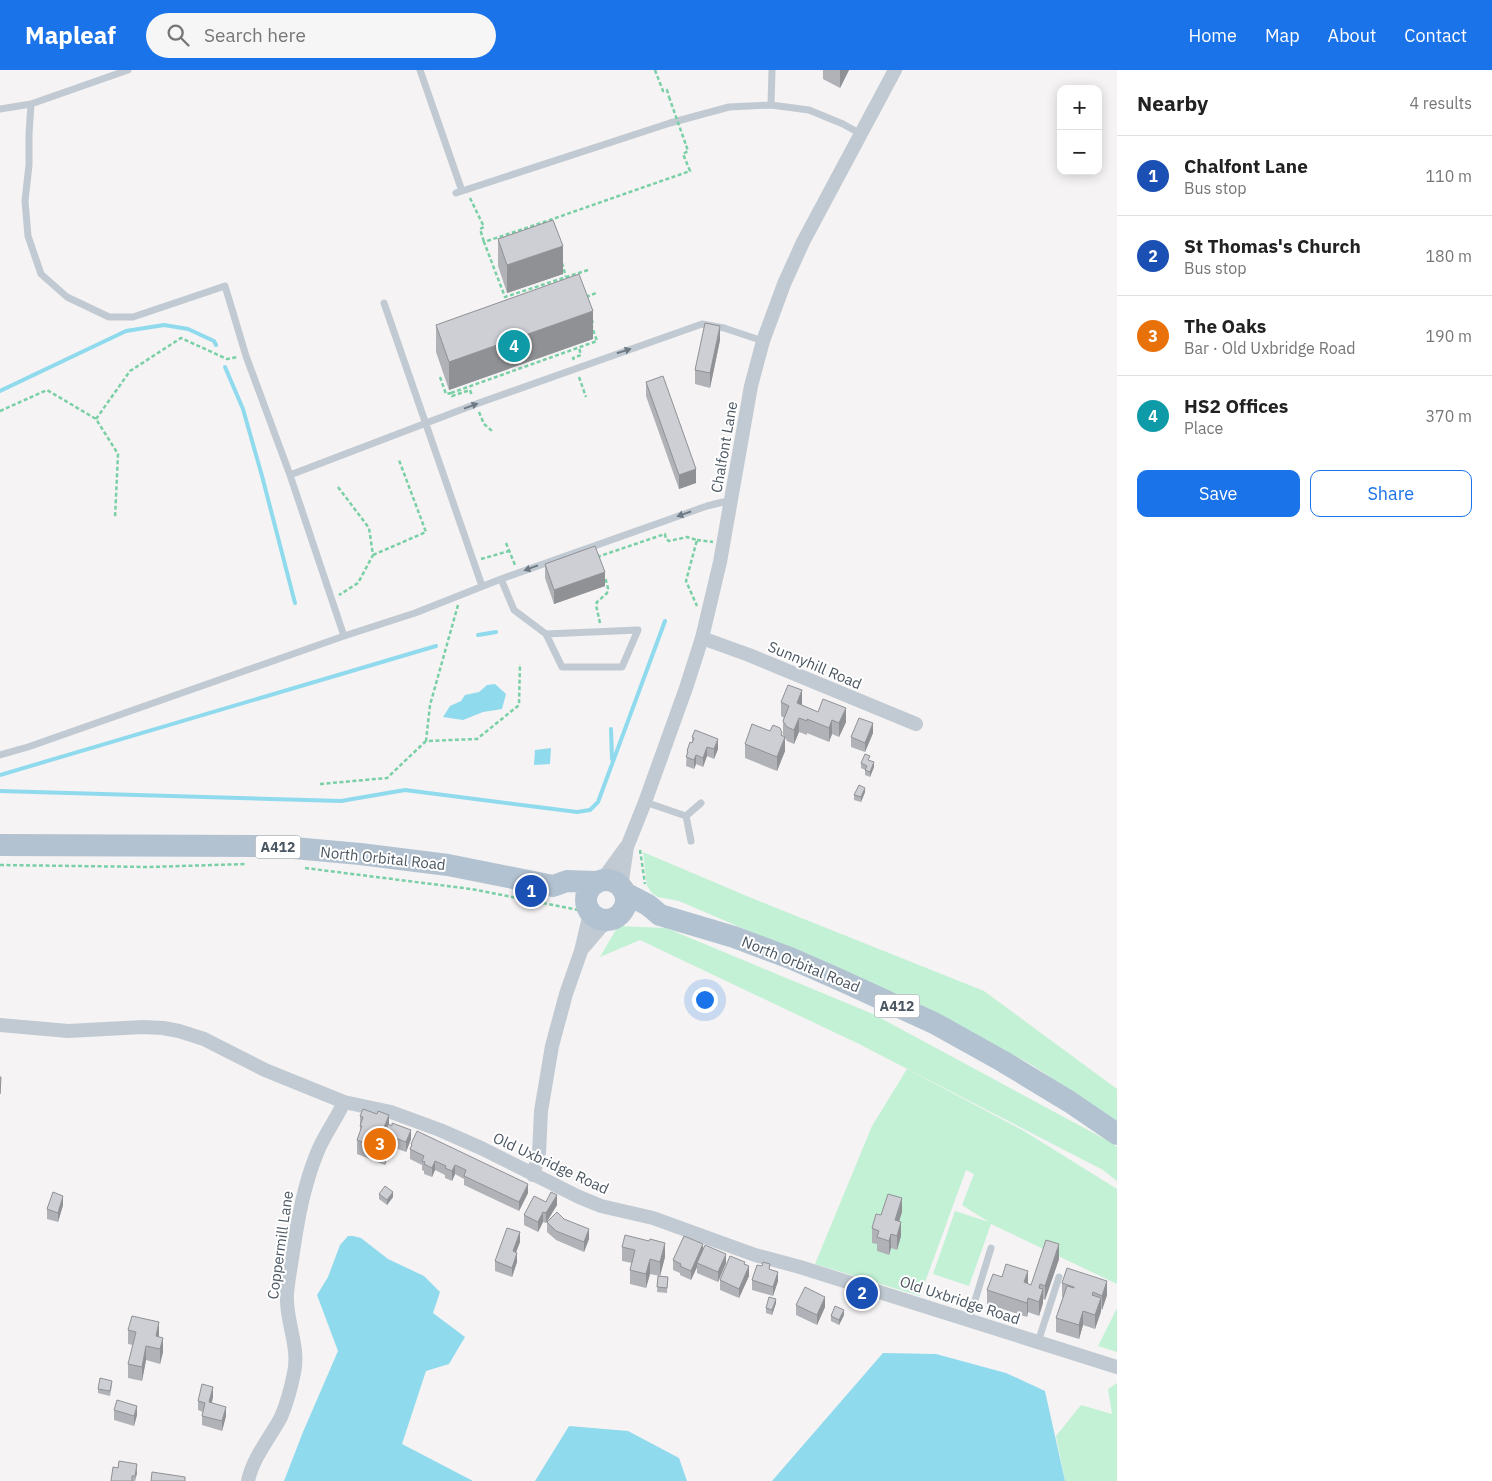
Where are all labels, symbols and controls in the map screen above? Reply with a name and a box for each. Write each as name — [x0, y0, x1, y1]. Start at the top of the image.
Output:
search box — [146, 13, 496, 58]
text: Mapleaf — [25, 19, 116, 51]
icon: search — [164, 21, 192, 49]
text: Search here — [204, 23, 306, 47]
text: Home — [1189, 24, 1237, 47]
text: Map — [1265, 24, 1300, 47]
text: About — [1328, 24, 1376, 47]
text: Contact — [1404, 24, 1467, 47]
map controls — [1057, 85, 1102, 175]
button: + — [1057, 85, 1102, 130]
text: Nearby — [1137, 89, 1208, 117]
text: 4 results — [1409, 93, 1472, 113]
button: − — [1057, 130, 1102, 175]
text: Chalfont Lane — [1184, 154, 1308, 178]
text: 1 — [1148, 166, 1158, 186]
text: 110 m — [1425, 166, 1472, 186]
text: Bus stop — [1184, 178, 1247, 198]
text: St Thomas's Church — [1184, 234, 1361, 258]
text: 2 — [1148, 246, 1158, 266]
text: 180 m — [1425, 246, 1472, 266]
text: Bus stop — [1184, 258, 1247, 278]
text: The Oaks — [1184, 314, 1266, 338]
text: 3 — [1148, 326, 1158, 346]
text: 190 m — [1425, 326, 1472, 346]
pin: 4 — [498, 327, 530, 365]
text: Bar · Old Uxbridge Road — [1184, 338, 1355, 358]
one-way arrow — [617, 347, 632, 355]
text: HS2 Offices — [1184, 394, 1288, 418]
street label: Chalfont Lane — [707, 400, 741, 494]
one-way arrow — [464, 402, 479, 410]
text: 4 — [1148, 406, 1158, 426]
text: 370 m — [1425, 406, 1472, 426]
text: Place — [1184, 418, 1223, 438]
button: Save — [1137, 470, 1300, 517]
button: Share — [1310, 470, 1472, 517]
one-way arrow — [676, 510, 691, 518]
one-way arrow — [523, 565, 538, 572]
street label: Sunnyhill Road — [765, 637, 865, 693]
road number: A412 — [256, 836, 300, 859]
street label: North Orbital Road — [319, 842, 447, 874]
pin: 1 — [515, 872, 547, 910]
street label: North Orbital Road — [739, 932, 863, 996]
your location — [692, 987, 718, 1013]
road number: A412 — [874, 994, 920, 1018]
pin: 3 — [364, 1125, 396, 1163]
street label: Old Uxbridge Road — [490, 1128, 612, 1198]
street label: Coppermill Lane — [263, 1189, 297, 1301]
street label: Old Uxbridge Road — [897, 1272, 1023, 1328]
pin: 2 — [846, 1274, 878, 1312]

